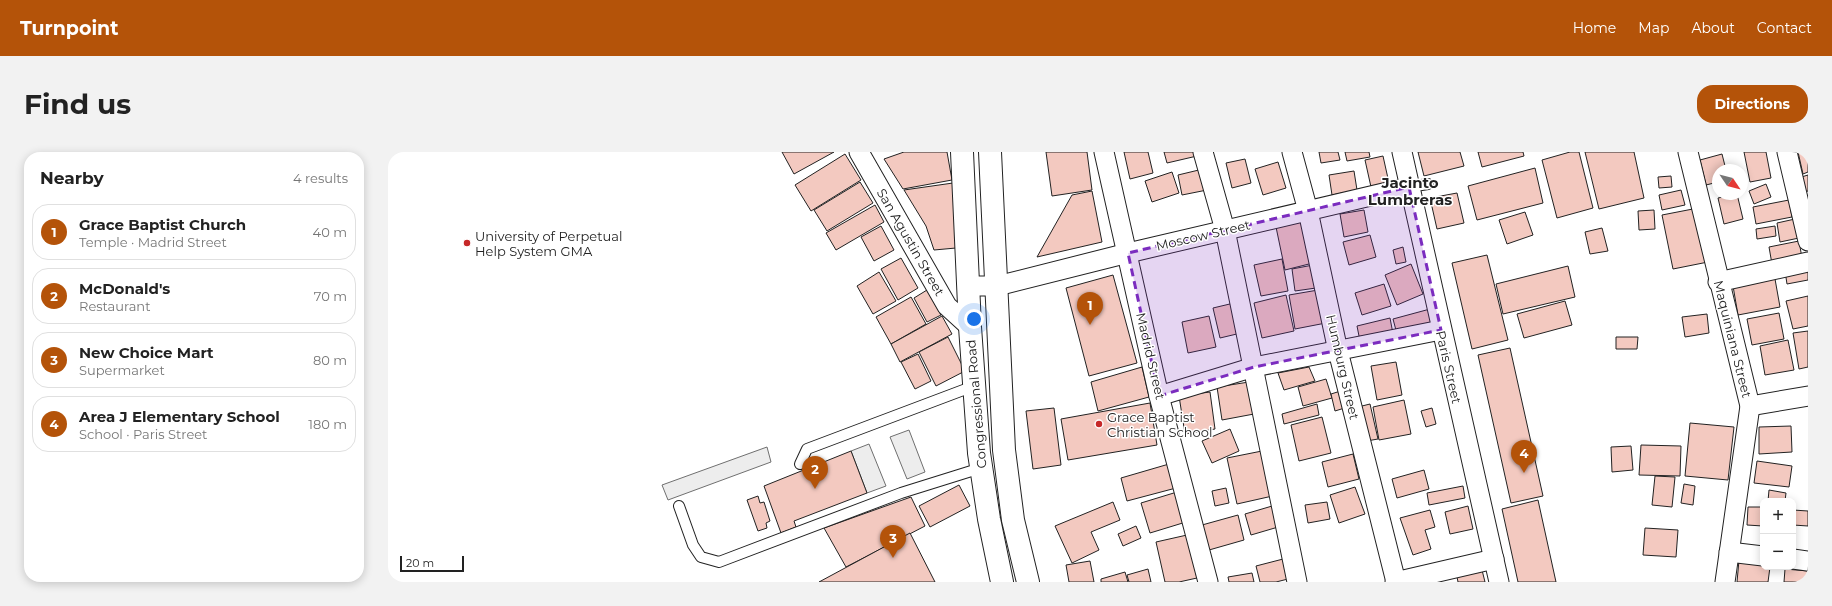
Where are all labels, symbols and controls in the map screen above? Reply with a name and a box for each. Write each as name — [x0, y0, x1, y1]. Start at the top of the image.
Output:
text: Turnpoint — [20, 17, 119, 40]
text: Home — [1573, 19, 1616, 37]
text: Map — [1638, 19, 1669, 37]
text: About — [1691, 19, 1735, 37]
text: Contact — [1757, 19, 1812, 37]
button: Directions — [1697, 85, 1808, 123]
text: Find us — [24, 87, 131, 121]
north arrow — [1712, 164, 1748, 200]
text: Nearby — [40, 168, 104, 188]
text: 4 results — [293, 170, 348, 186]
district label: Jacinto Lumbreras — [1368, 173, 1452, 209]
street label: San Agustin Street — [874, 185, 948, 299]
text: Grace Baptist Church — [79, 215, 246, 234]
street label: Moscow Street — [1154, 216, 1252, 254]
text: 1 — [51, 224, 57, 240]
text: 40 m — [313, 224, 347, 240]
place label: University of Perpetual Help System GMA — [475, 228, 622, 259]
text: Temple · Madrid Street — [79, 234, 227, 250]
marker: University of Perpetual Help System GMA — [462, 238, 472, 248]
text: McDonald's — [79, 279, 170, 298]
street label: Maquiniana Street — [1711, 279, 1755, 399]
text: 2 — [50, 288, 58, 304]
text: 70 m — [314, 288, 347, 304]
pin: 1 — [1077, 292, 1103, 325]
text: Restaurant — [79, 298, 150, 314]
your location — [964, 309, 984, 329]
street label: Madrid Street — [1133, 311, 1169, 401]
street label: Humburg Street — [1323, 313, 1363, 421]
street label: Paris Street — [1433, 329, 1465, 405]
street label: Congressional Road — [962, 339, 990, 469]
text: New Choice Mart — [79, 343, 214, 362]
text: 3 — [50, 352, 58, 368]
text: 80 m — [313, 352, 347, 368]
text: Supermarket — [79, 362, 165, 378]
text: Area J Elementary School — [79, 407, 280, 426]
place label: Grace Baptist Christian School — [1107, 409, 1212, 440]
text: 4 — [50, 416, 58, 432]
text: 180 m — [308, 416, 347, 432]
marker: Grace Baptist Christian School — [1094, 419, 1104, 429]
text: School · Paris Street — [79, 426, 207, 442]
pin: 4 — [1511, 440, 1537, 473]
pin: 2 — [802, 456, 828, 489]
map controls — [1760, 498, 1796, 570]
button: + — [1760, 498, 1796, 534]
pin: 3 — [880, 525, 906, 558]
button: − — [1760, 534, 1796, 570]
scale bar — [400, 554, 464, 573]
text: 20 m — [406, 556, 434, 570]

